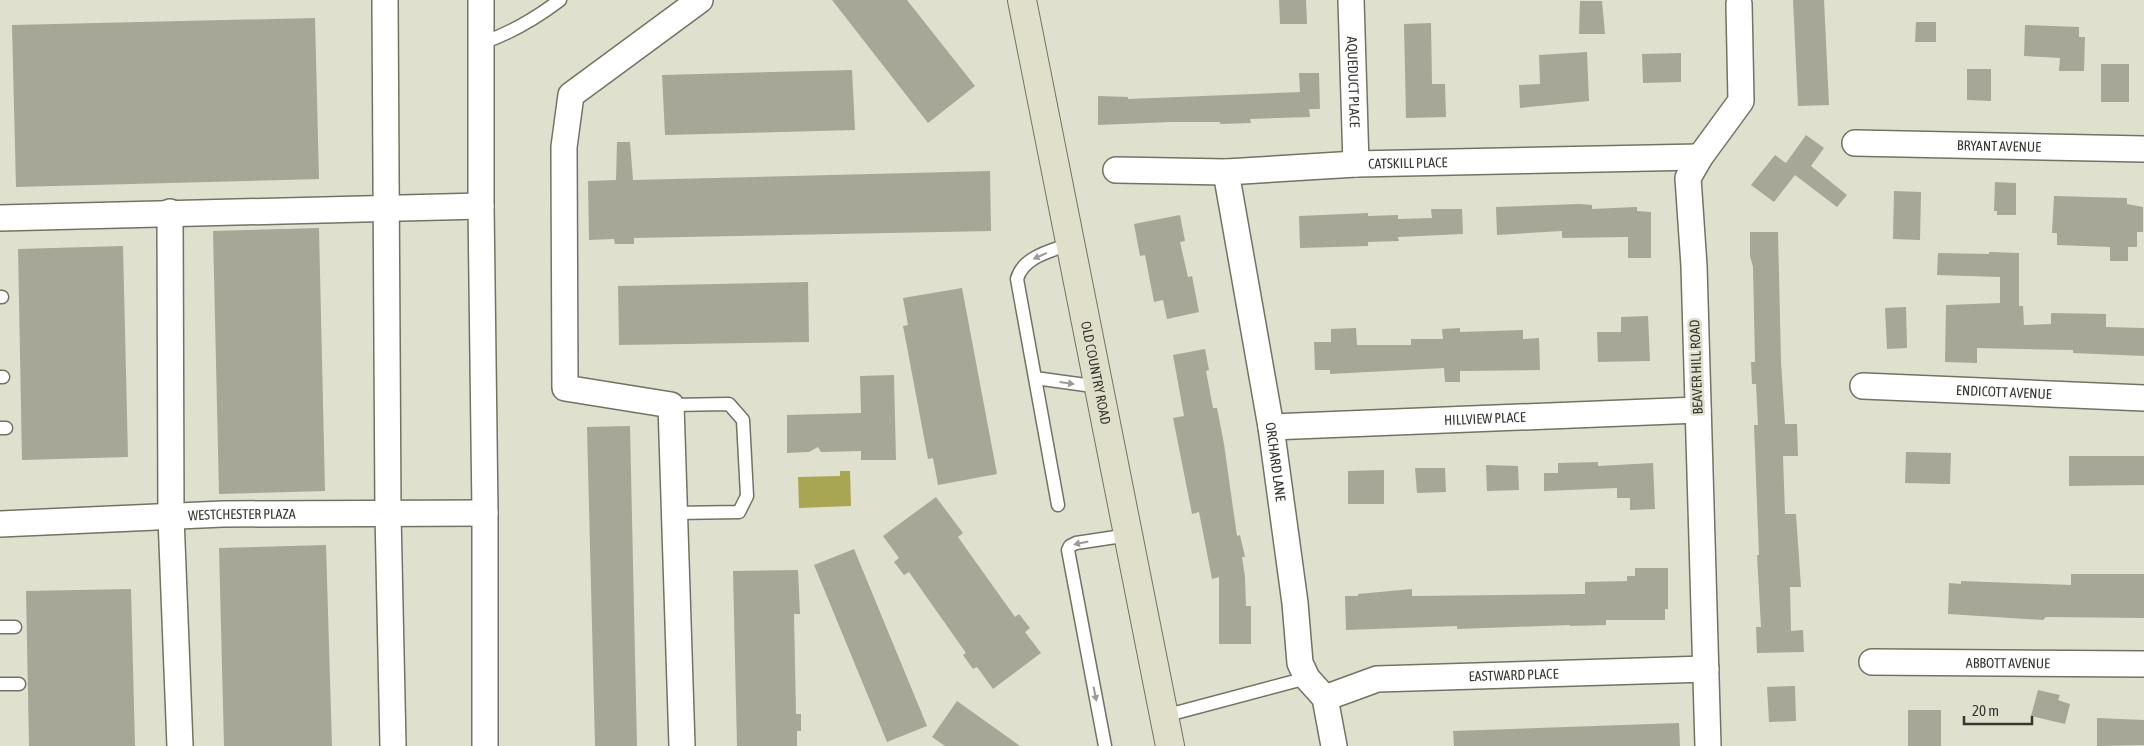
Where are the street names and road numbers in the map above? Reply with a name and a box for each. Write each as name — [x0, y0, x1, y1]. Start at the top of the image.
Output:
street label: AQUEDUCT PLACE — [1344, 36, 1363, 128]
street label: BRYANT AVENUE — [1957, 137, 2041, 155]
street label: CATSKILL PLACE — [1368, 154, 1448, 172]
street label: BEAVER HILL ROAD — [1686, 319, 1706, 415]
street label: OLD COUNTRY ROAD — [1078, 320, 1114, 426]
street label: ENDICOTT AVENUE — [1956, 382, 2052, 402]
street label: HILLVIEW PLACE — [1444, 409, 1526, 428]
street label: ORCHARD LANE — [1262, 421, 1289, 502]
street label: WESTCHESTER PLAZA — [188, 506, 296, 524]
street label: ABBOTT AVENUE — [1966, 655, 2050, 671]
street label: EASTWARD PLACE — [1468, 665, 1559, 684]

